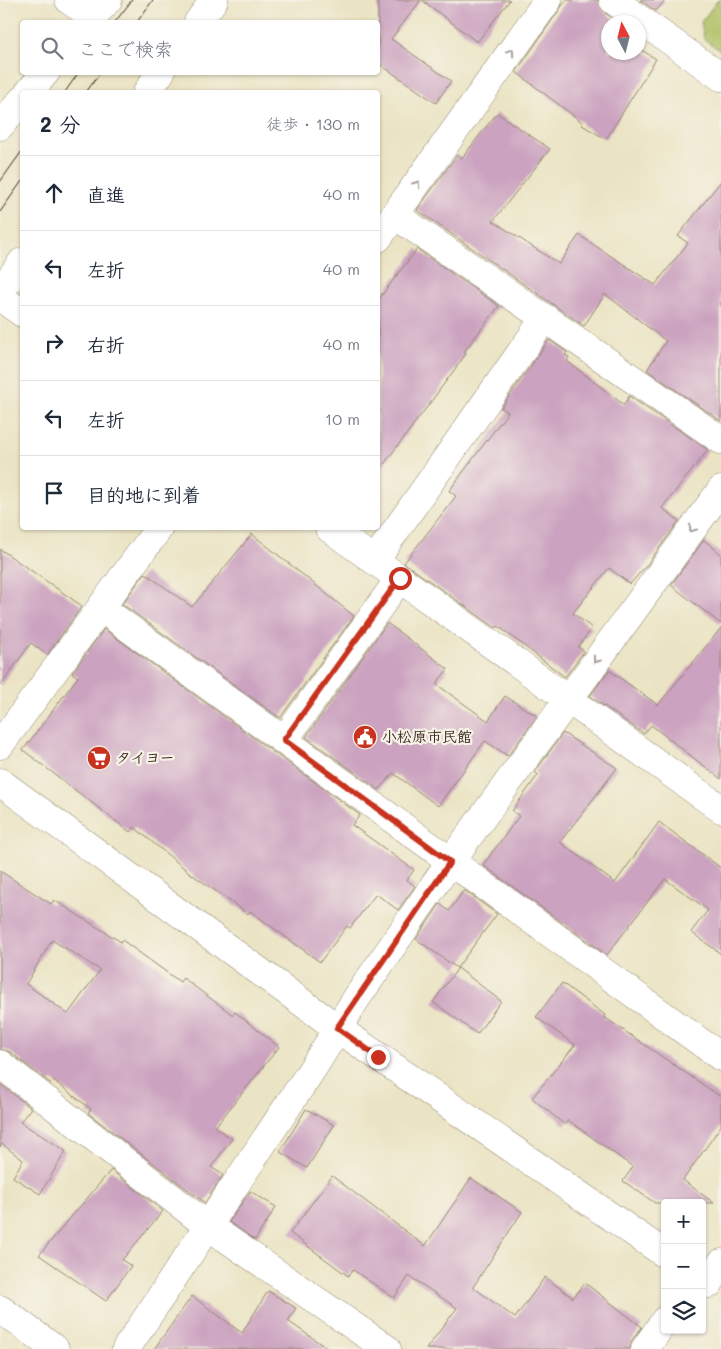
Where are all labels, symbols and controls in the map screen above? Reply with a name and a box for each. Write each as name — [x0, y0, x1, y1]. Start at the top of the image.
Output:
north arrow — [601, 15, 646, 60]
search box — [20, 20, 380, 75]
icon: search — [38, 34, 66, 62]
text: ここで検索 — [78, 36, 173, 61]
one-way arrow — [505, 48, 514, 58]
text: 2 分 — [40, 110, 80, 137]
text: 徒歩 · 130 m — [267, 113, 360, 134]
icon: ahead — [40, 179, 68, 207]
one-way arrow — [411, 180, 420, 190]
text: 直進 — [87, 182, 125, 207]
text: 40 m — [323, 183, 360, 204]
icon: left — [40, 254, 68, 282]
text: 左折 — [87, 257, 125, 282]
text: 40 m — [323, 258, 360, 279]
icon: right — [40, 329, 68, 357]
text: 右折 — [87, 332, 125, 357]
text: 40 m — [323, 333, 360, 354]
icon: left — [40, 404, 68, 432]
text: 左折 — [87, 407, 125, 432]
text: 10 m — [325, 408, 360, 429]
icon: arrive — [40, 479, 68, 507]
text: 目的地に到着 — [87, 482, 201, 507]
one-way arrow — [689, 523, 698, 533]
route start — [389, 567, 412, 590]
one-way arrow — [593, 654, 601, 663]
public building icon: 小松原市民館 — [352, 724, 378, 750]
place label: 小松原市民館 — [382, 726, 472, 746]
supermarket icon: タイヨー — [86, 745, 112, 771]
place label: タイヨー — [116, 747, 175, 767]
route end — [367, 1046, 390, 1069]
map controls — [661, 1199, 706, 1334]
button: + — [661, 1199, 706, 1244]
button: − — [661, 1244, 706, 1289]
button: layers — [661, 1289, 706, 1334]

